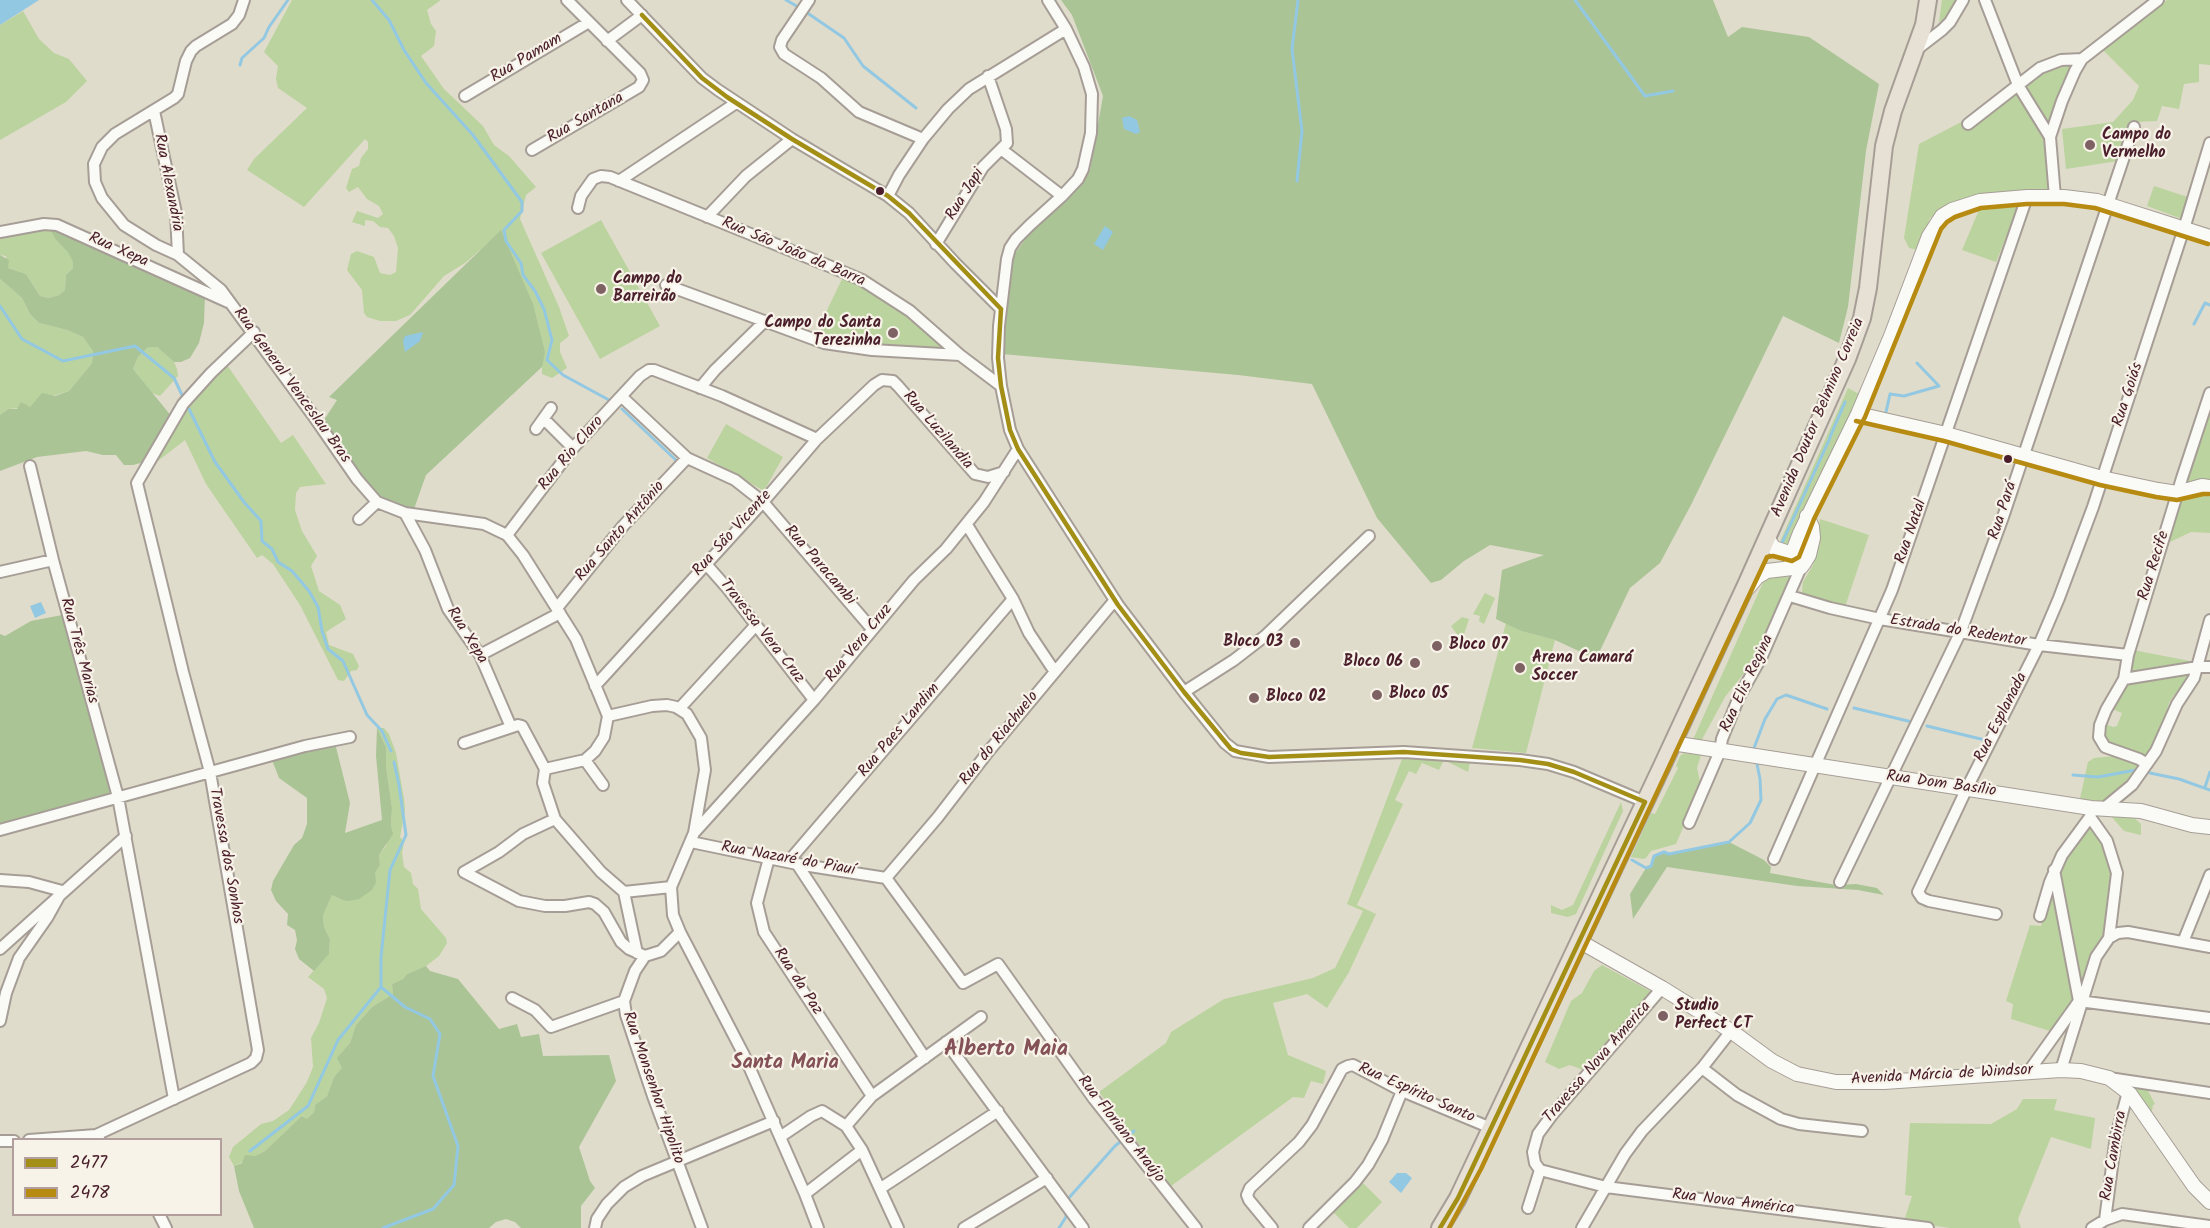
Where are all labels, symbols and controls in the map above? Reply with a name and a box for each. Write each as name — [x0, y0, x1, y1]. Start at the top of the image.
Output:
street label: Rua Pamam — [488, 30, 566, 88]
street label: Rua Santana — [544, 89, 628, 149]
place label: Campo do Vermelho — [2102, 126, 2171, 164]
street label: Rua Alexandria — [148, 132, 186, 234]
marker: Campo do Vermelho — [2083, 138, 2097, 152]
street label: Rua Japi — [943, 166, 989, 224]
unlabelled marker — [874, 185, 886, 197]
street label: Rua São João da Barra — [718, 214, 868, 292]
street label: Rua Xepa — [85, 229, 151, 273]
place label: Campo do Barreirão — [613, 270, 682, 308]
marker: Campo do Barreirão — [594, 282, 608, 296]
street label: Rua General Venceslau Bras — [228, 305, 354, 467]
place label: Campo do Santa Terezinha — [764, 314, 881, 352]
street label: Avenida Doutor Belmino Correia — [1768, 316, 1870, 520]
marker: Campo do Santa Terezinha — [886, 326, 900, 340]
street label: Rua Goiás — [2110, 361, 2148, 429]
street label: Rua Luzilandia — [898, 388, 976, 474]
street label: Rua Rio Claro — [535, 413, 609, 495]
unlabelled marker — [2002, 453, 2014, 465]
street label: Rua Santo Antônio — [572, 478, 670, 586]
street label: Rua Pará — [1986, 480, 2022, 542]
street label: Rua São Vicente — [689, 487, 777, 581]
street label: Rua Natal — [1892, 497, 1932, 567]
street label: Rua Paracambi — [779, 522, 859, 610]
street label: Rua Recife — [2135, 529, 2175, 603]
street label: Travessa Vera Cruz — [714, 576, 808, 688]
street label: Rua Três Marias — [55, 596, 101, 706]
street label: Rua Vera Cruz — [822, 601, 898, 687]
street label: Rua Xepa — [441, 604, 491, 668]
street label: Estrada do Redentor — [1888, 612, 2028, 652]
street label: Rua Elis Regina — [1717, 632, 1779, 736]
place label: Bloco 03 — [1223, 633, 1283, 653]
marker: Bloco 03 — [1288, 636, 1302, 650]
place label: Bloco 07 — [1449, 636, 1508, 656]
marker: Bloco 07 — [1430, 639, 1444, 653]
place label: Arena Camará Soccer — [1532, 649, 1632, 687]
place label: Bloco 06 — [1343, 653, 1403, 673]
marker: Bloco 06 — [1408, 656, 1422, 670]
marker: Arena Camará Soccer — [1513, 661, 1527, 675]
street label: Rua Esplanada — [1971, 670, 2033, 766]
street label: Rua Paes Landim — [855, 680, 945, 782]
place label: Bloco 05 — [1389, 685, 1448, 705]
street label: Rua do Riachuelo — [956, 688, 1044, 790]
place label: Bloco 02 — [1266, 688, 1326, 708]
marker: Bloco 05 — [1370, 688, 1384, 702]
marker: Bloco 02 — [1247, 691, 1261, 705]
street label: Rua Dom Basílio — [1885, 768, 1997, 802]
street label: Travessa dos Sonhos — [204, 786, 246, 926]
street label: Rua Nazaré do Piauí — [720, 839, 856, 881]
street label: Rua da Paz — [768, 945, 826, 1019]
place label: Studio Perfect CT — [1675, 997, 1752, 1035]
street label: Travessa Nova America — [1540, 998, 1656, 1128]
street label: Rua Monsenhor Hipolito — [617, 1009, 687, 1167]
marker: Studio Perfect CT — [1656, 1009, 1670, 1023]
district label: Alberto Maia — [944, 1038, 1068, 1064]
district label: Santa Maria — [731, 1053, 839, 1077]
street label: Rua Espírito Santo — [1355, 1060, 1477, 1128]
street label: Avenida Márcia de Windsor — [1851, 1062, 2033, 1090]
street label: Rua Floriano Araújo — [1072, 1073, 1168, 1187]
street label: Rua Cambirra — [2098, 1109, 2132, 1203]
legend — [12, 1138, 222, 1216]
text: 2477 — [70, 1149, 107, 1178]
text: 2478 — [70, 1179, 110, 1208]
street label: Rua Nova América — [1671, 1186, 1795, 1220]

